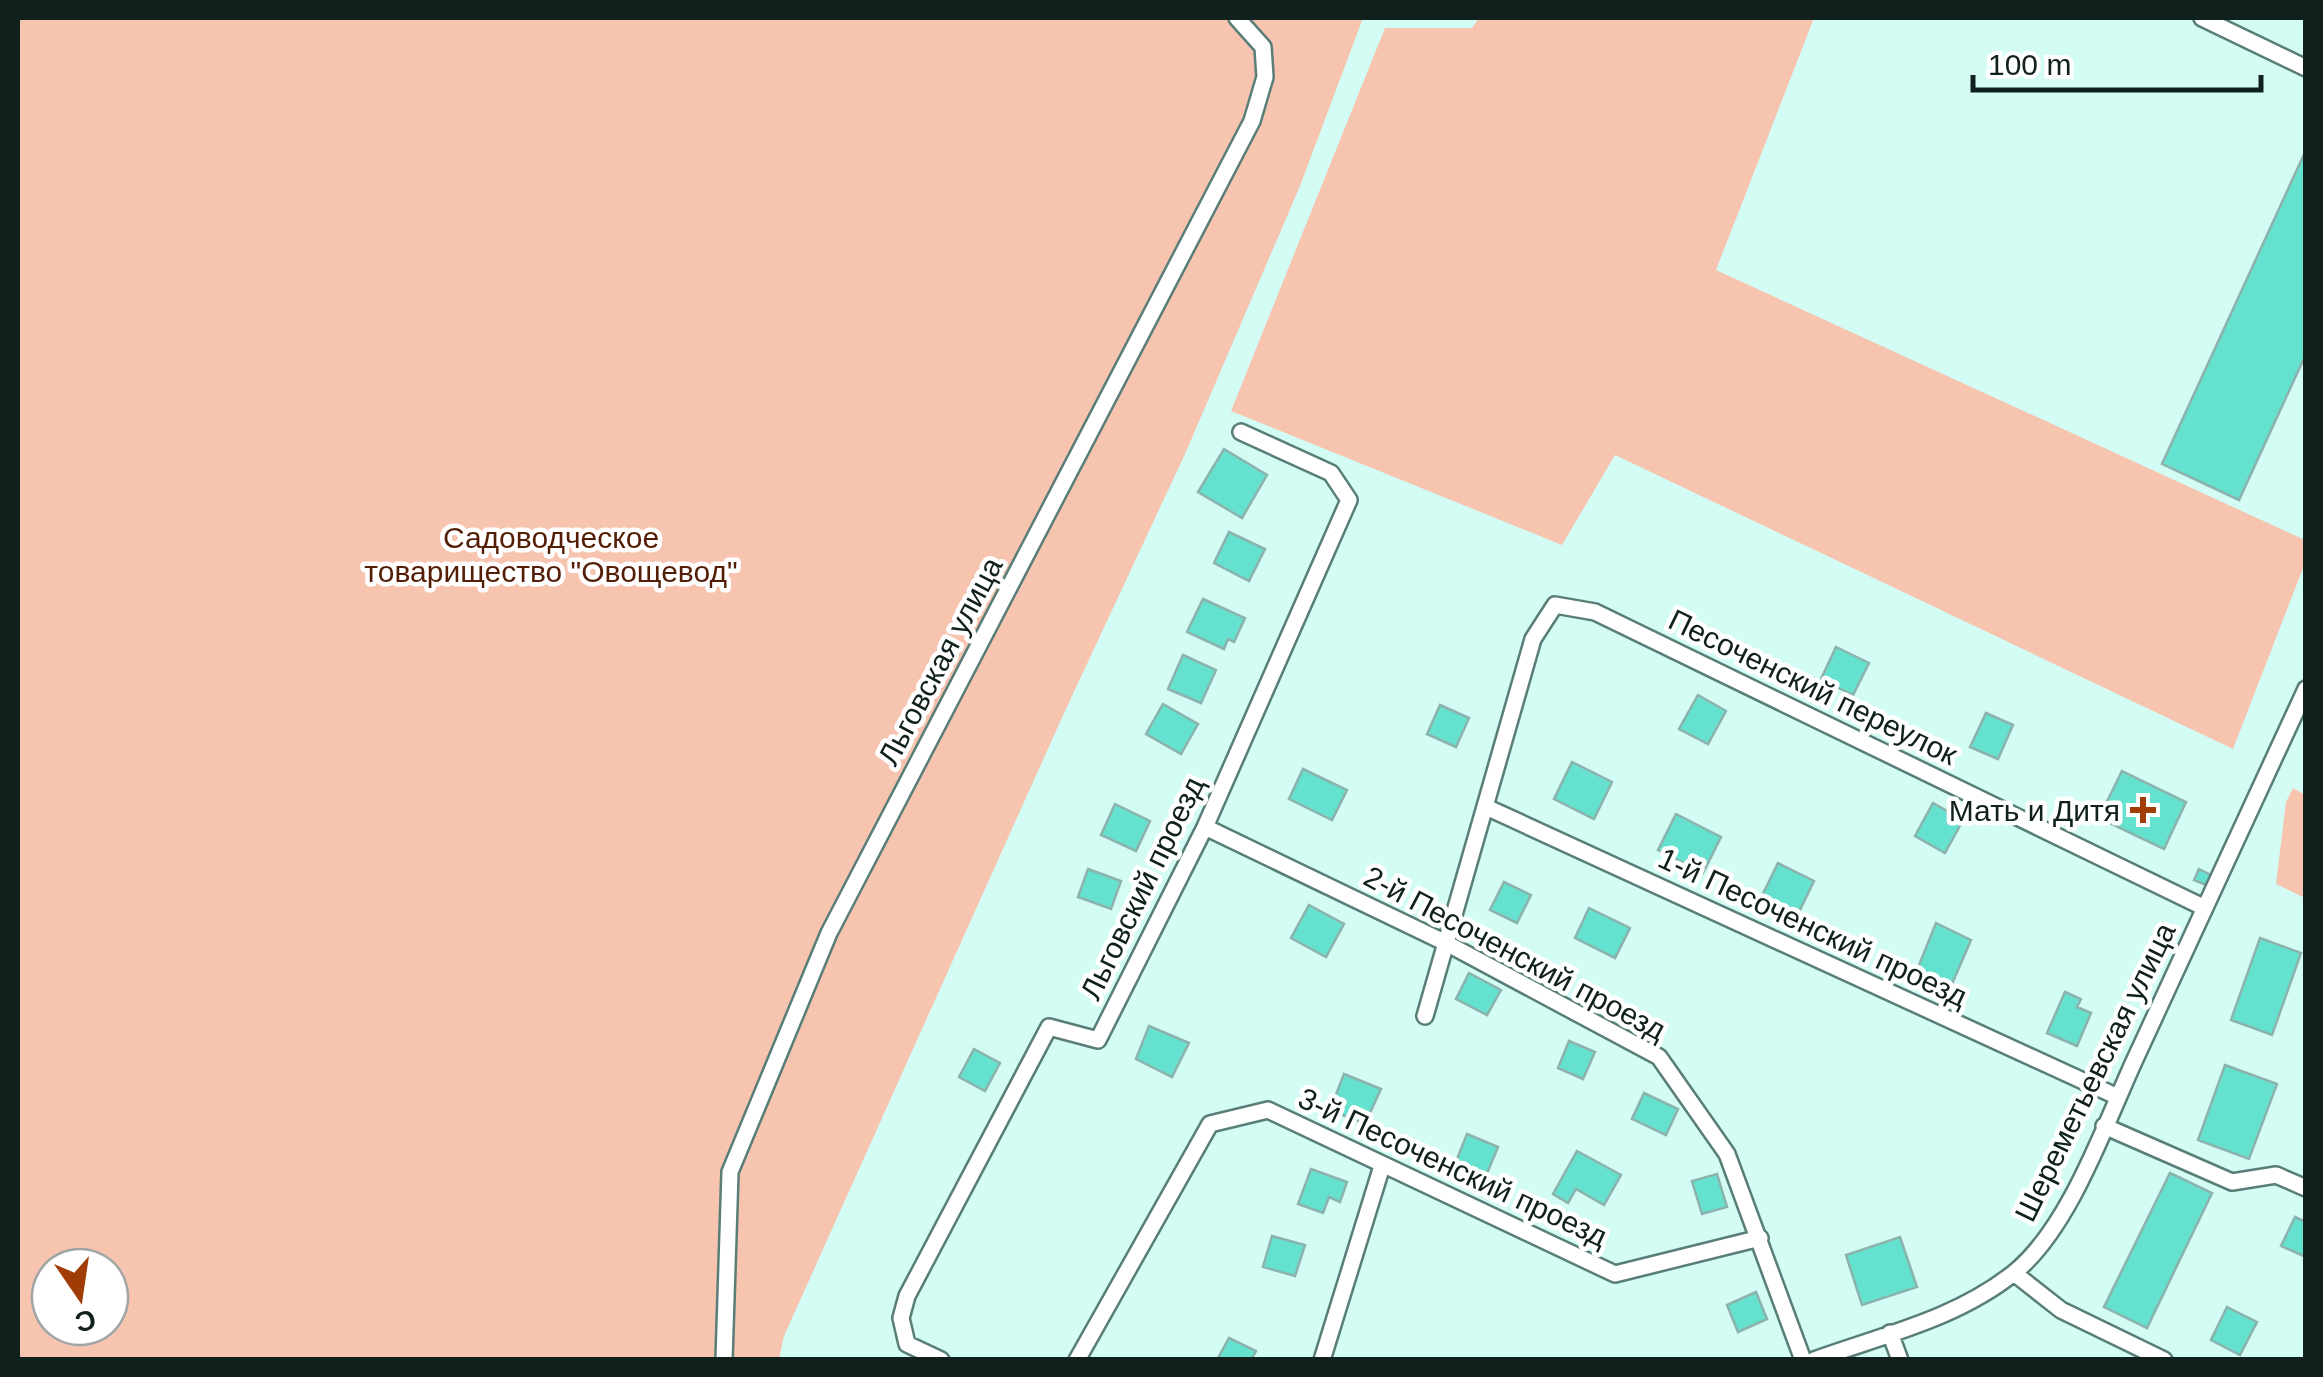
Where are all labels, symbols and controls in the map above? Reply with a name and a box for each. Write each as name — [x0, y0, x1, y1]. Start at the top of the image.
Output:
scale bar — [1973, 30, 2260, 92]
text: 100 m — [1988, 48, 2071, 81]
park label: Садоводческое товарищество "Овощевод" — [364, 521, 738, 588]
street label: Льговская улица — [871, 551, 1009, 770]
street label: Песоченский переулок — [1664, 603, 1963, 772]
street label: Льговский проезд — [1074, 771, 1210, 1005]
place label: Мать и Дитя — [1949, 794, 2120, 827]
marker: Мать и Дитя — [2130, 797, 2156, 823]
street label: 1-й Песоченский проезд — [1654, 841, 1972, 1013]
street label: 2-й Песоченский проезд — [1359, 859, 1671, 1047]
street label: Шереметьевская улица — [2008, 917, 2182, 1227]
street label: 3-й Песоченский проезд — [1294, 1081, 1612, 1253]
north arrow — [30, 1247, 130, 1347]
text: С — [72, 1303, 99, 1338]

